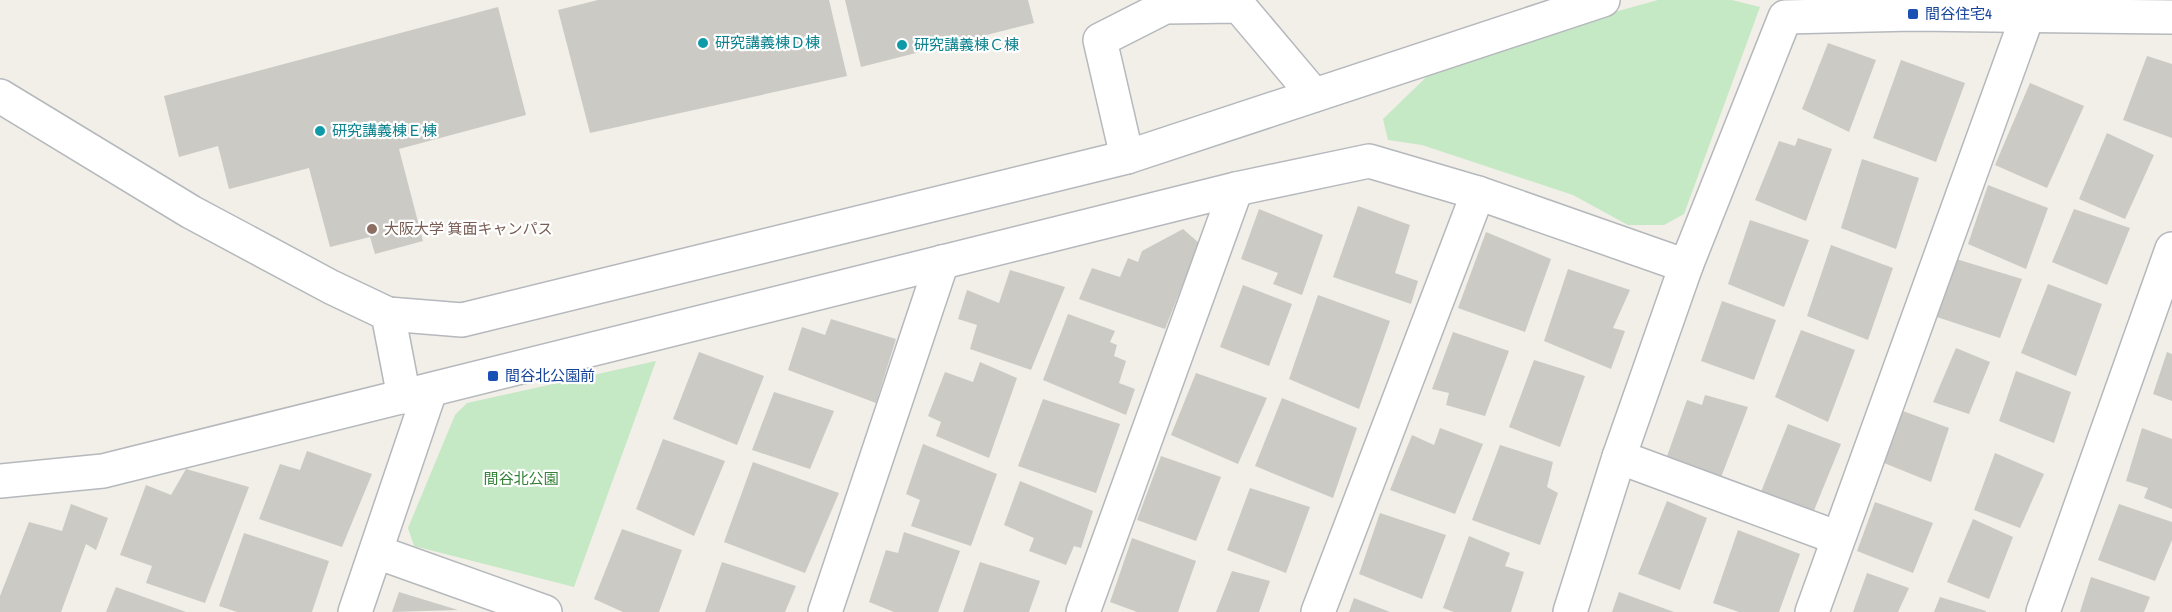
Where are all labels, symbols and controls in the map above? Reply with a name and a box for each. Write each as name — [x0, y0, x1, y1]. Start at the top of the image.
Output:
place label: 間谷住宅4 — [1925, 3, 1992, 24]
marker: 間谷住宅4 — [1906, 7, 1920, 21]
place label: 研究講義棟Ｄ棟 — [715, 32, 820, 53]
place label: 研究講義棟Ｃ棟 — [914, 34, 1019, 55]
marker: 研究講義棟Ｄ棟 — [696, 36, 710, 50]
marker: 研究講義棟Ｃ棟 — [895, 38, 909, 52]
place label: 研究講義棟Ｅ棟 — [332, 120, 437, 141]
marker: 研究講義棟Ｅ棟 — [313, 124, 327, 138]
place label: 大阪大学 箕面キャンパス — [384, 218, 552, 239]
marker: 大阪大学 箕面キャンパス — [365, 222, 379, 236]
place label: 間谷北公園前 — [505, 365, 595, 386]
marker: 間谷北公園前 — [486, 369, 500, 383]
park label: 間谷北公園 — [483, 468, 559, 489]

